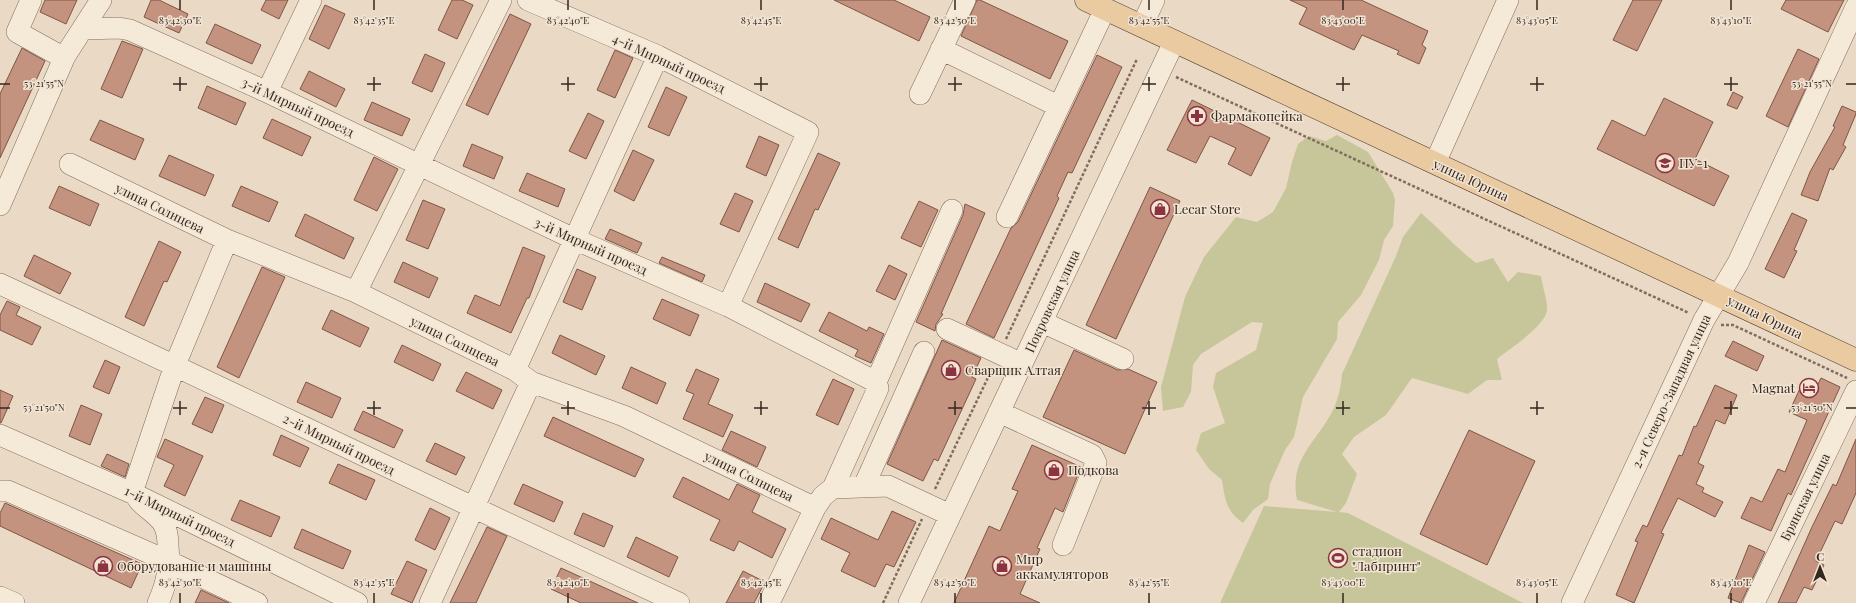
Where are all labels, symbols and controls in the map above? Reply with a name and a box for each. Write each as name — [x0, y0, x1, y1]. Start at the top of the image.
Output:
text: 83°42'30"E — [159, 13, 201, 27]
text: 83°42'35"E — [354, 13, 395, 27]
text: 83°42'40"E — [547, 13, 589, 27]
text: 83°42'45"E — [741, 13, 781, 27]
text: 83°42'50"E — [934, 13, 976, 27]
text: 83°42'55"E — [1129, 13, 1169, 27]
text: 83°43'00"E — [1321, 13, 1365, 27]
text: 83°43'05"E — [1516, 13, 1558, 27]
text: 83°43'10"E — [1710, 13, 1752, 27]
street label: 4-й Мирный проезд — [610, 29, 729, 96]
street label: 3-й Мирный проезд — [239, 73, 357, 140]
text: 53°21'55"N — [24, 76, 64, 90]
text: 53°21'55"N — [1792, 76, 1832, 90]
pharmacy icon: Фармакопейка — [1186, 105, 1208, 127]
place label: Фармакопейка — [1211, 107, 1303, 124]
school or university icon: ПУ-1 — [1654, 152, 1676, 174]
street label: улица Юрина — [1430, 154, 1512, 205]
place label: ПУ-1 — [1679, 154, 1708, 171]
street label: улица Солнцева — [112, 178, 208, 237]
shop icon: Lecar Store — [1149, 198, 1171, 220]
place label: Lecar Store — [1174, 200, 1241, 217]
street label: 3-й Мирный проезд — [532, 213, 651, 278]
street label: Покровская улица — [1020, 246, 1083, 355]
street label: улица Юрина — [1724, 291, 1806, 342]
street label: улица Солнцева — [407, 311, 503, 370]
street label: 2-я Северо-Западная улица — [1627, 311, 1714, 470]
shop icon: Сварщик Алтая — [940, 359, 962, 381]
place label: Сварщик Алтая — [965, 361, 1061, 378]
hotel icon: Magnat — [1798, 377, 1820, 399]
place label: Magnat — [1752, 379, 1795, 396]
text: 53°21'50"N — [23, 400, 65, 414]
text: 53°21'50"N — [1791, 400, 1833, 414]
street label: 2-й Мирный проезд — [281, 409, 398, 478]
street label: улица Солнцева — [701, 446, 797, 505]
street label: Брянская улица — [1776, 450, 1833, 543]
shop icon: Подкова — [1043, 459, 1065, 481]
place label: Подкова — [1068, 461, 1119, 478]
street label: 1-й Мирный проезд — [122, 481, 238, 550]
place label: стадион "Лабиринт" — [1352, 542, 1421, 574]
sports icon: стадион "Лабиринт" — [1327, 547, 1349, 569]
north arrow — [1800, 547, 1840, 587]
text: С — [1816, 549, 1824, 564]
place label: Мир аккамуляторов — [1016, 550, 1109, 582]
shop icon: Оборудование и машины — [92, 555, 114, 577]
shop icon: Мир аккамуляторов — [991, 555, 1013, 577]
place label: Оборудование и машины — [117, 557, 272, 574]
text: 83°42'30"E — [159, 575, 201, 589]
text: 83°42'35"E — [354, 575, 395, 589]
text: 83°42'40"E — [547, 575, 589, 589]
text: 83°42'45"E — [741, 575, 781, 589]
text: 83°42'50"E — [934, 575, 976, 589]
text: 83°42'55"E — [1129, 575, 1169, 589]
text: 83°43'00"E — [1321, 575, 1365, 589]
text: 83°43'05"E — [1516, 575, 1558, 589]
text: 83°43'10"E — [1710, 575, 1752, 589]

